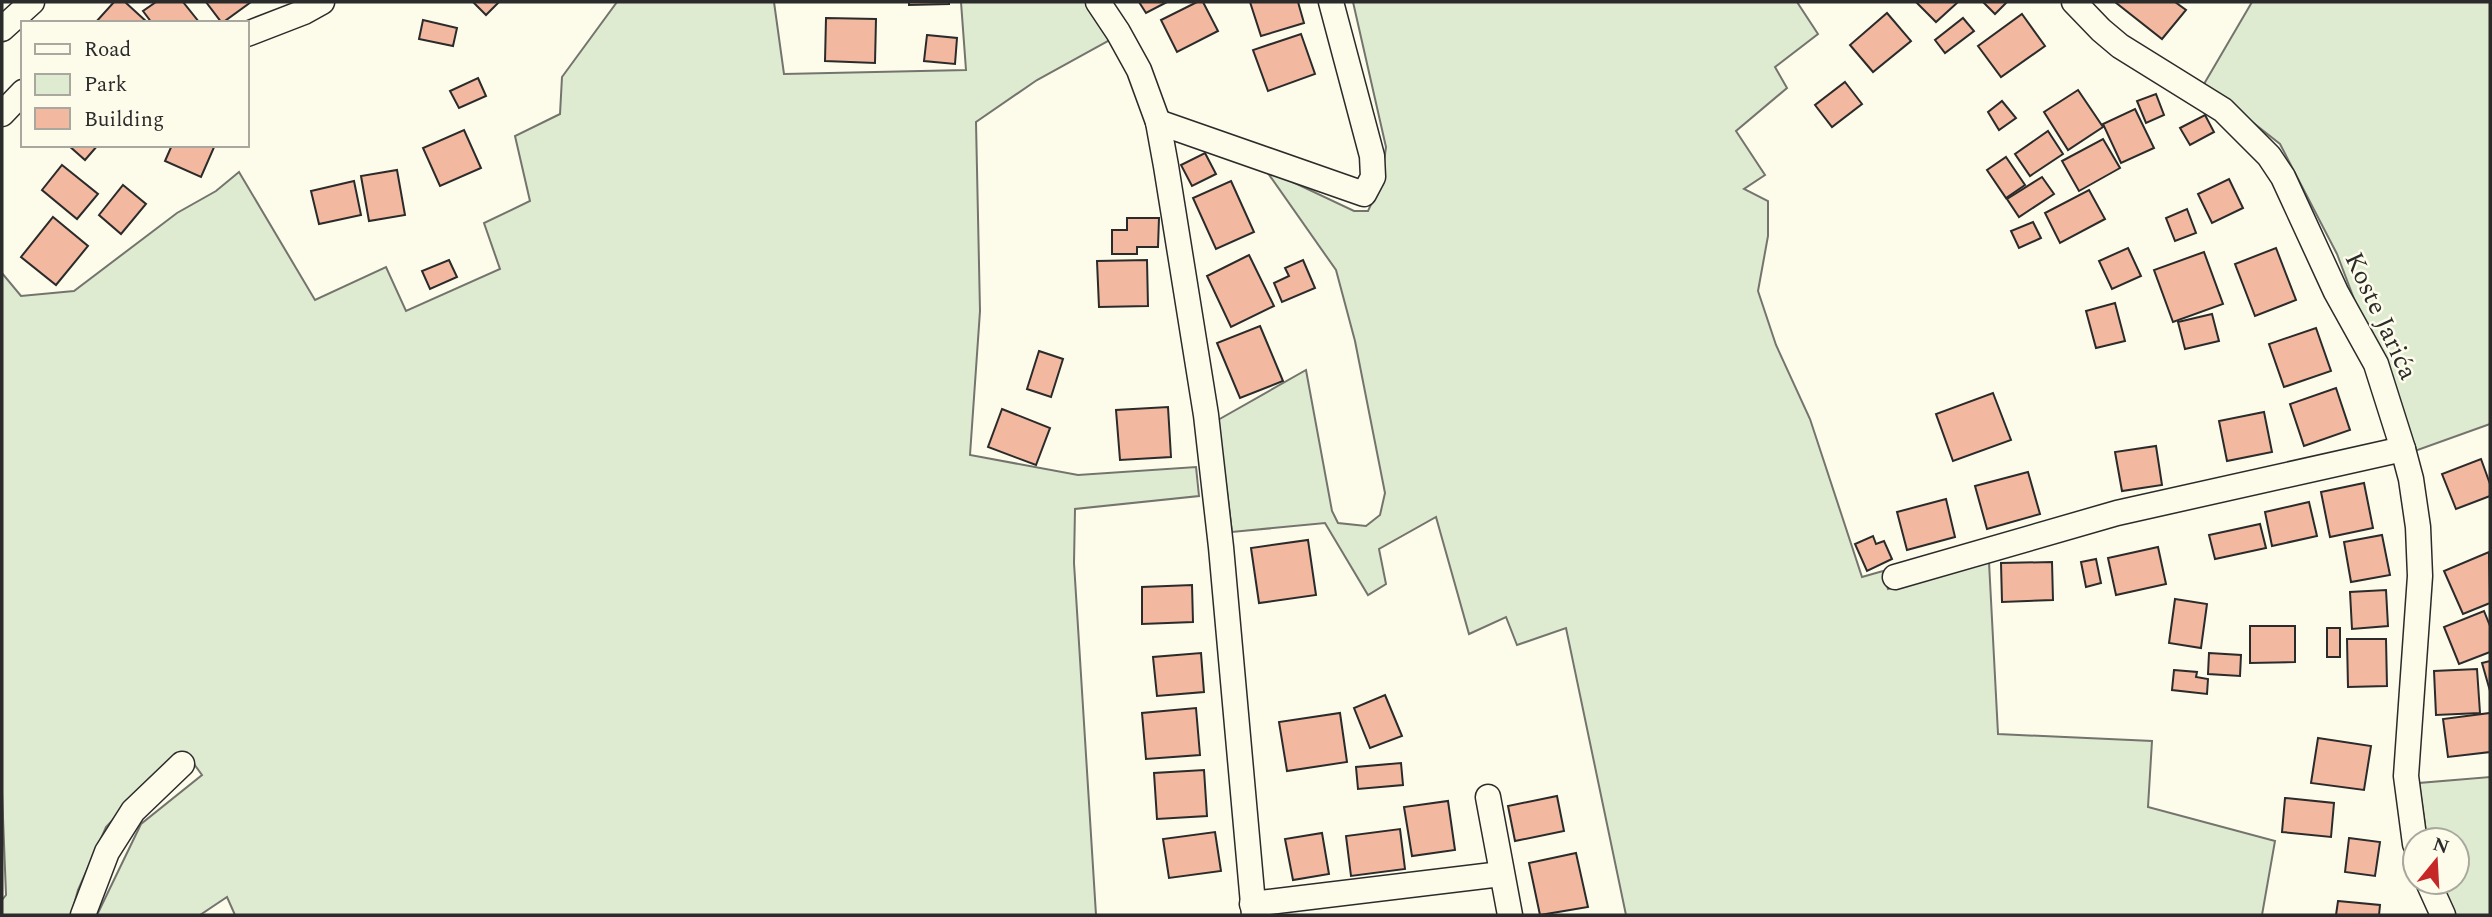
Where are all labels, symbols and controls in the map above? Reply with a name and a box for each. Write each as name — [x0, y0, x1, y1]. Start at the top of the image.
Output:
legend — [21, 21, 248, 147]
text: Road — [84, 34, 131, 66]
text: Park — [84, 69, 128, 101]
text: Building — [84, 104, 164, 136]
street label: Koste Jarića — [2334, 245, 2428, 387]
north arrow — [2401, 826, 2471, 896]
text: N — [2429, 830, 2453, 862]

